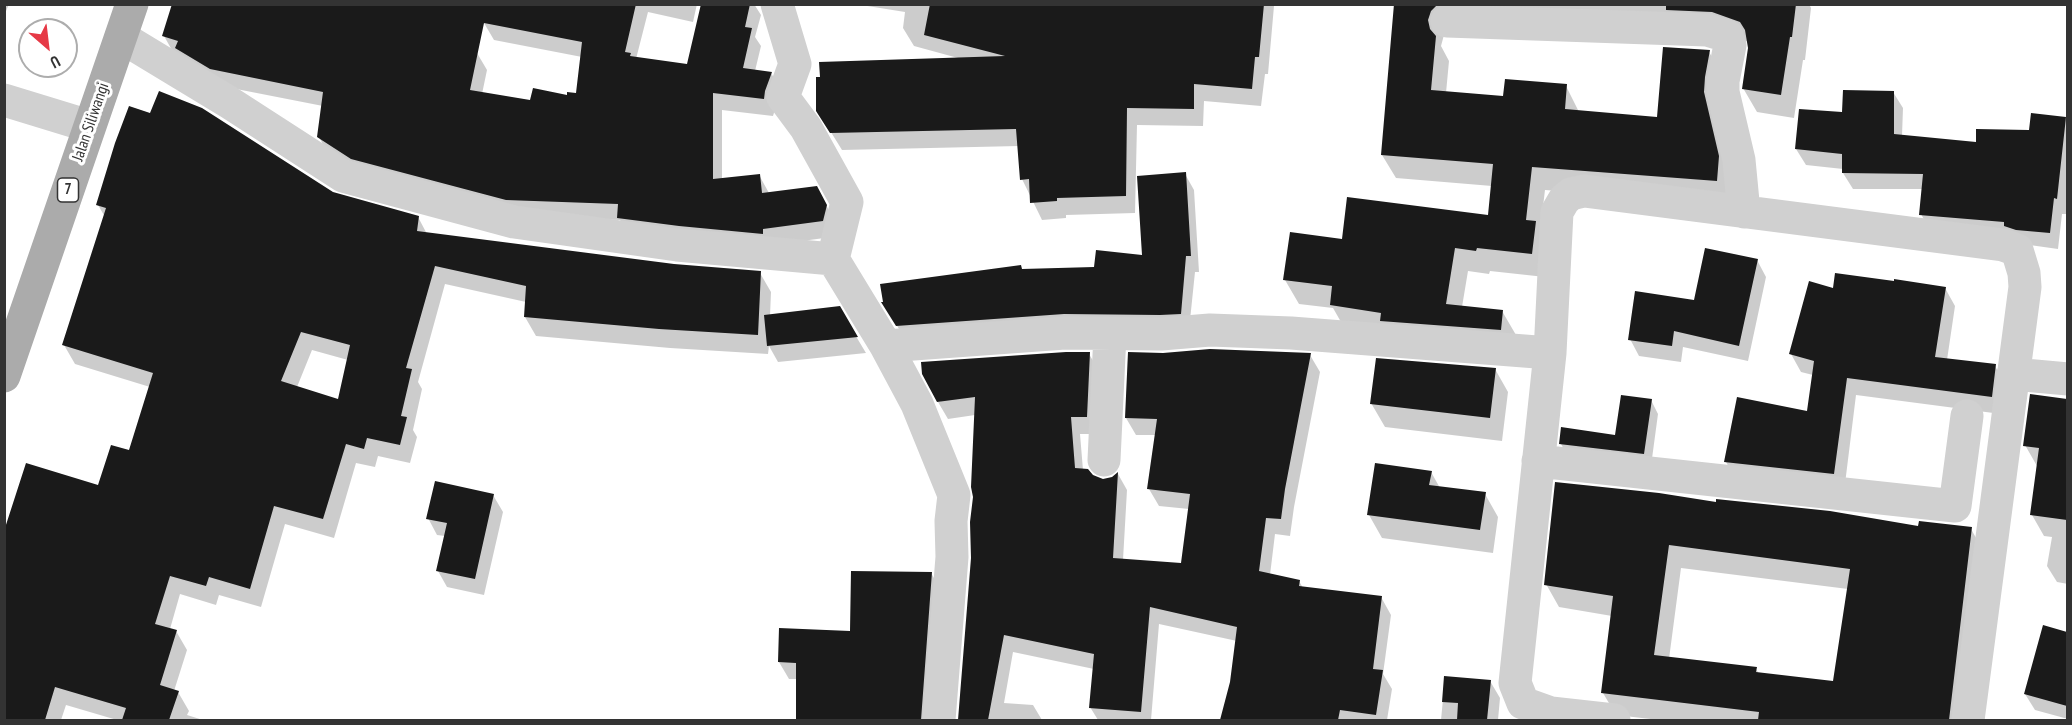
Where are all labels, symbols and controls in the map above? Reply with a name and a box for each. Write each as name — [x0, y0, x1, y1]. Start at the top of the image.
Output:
north arrow — [18, 18, 78, 78]
text: U — [47, 51, 64, 73]
street label: Jalan Siliwangi — [69, 80, 113, 164]
road number: 7 — [58, 178, 78, 202]

